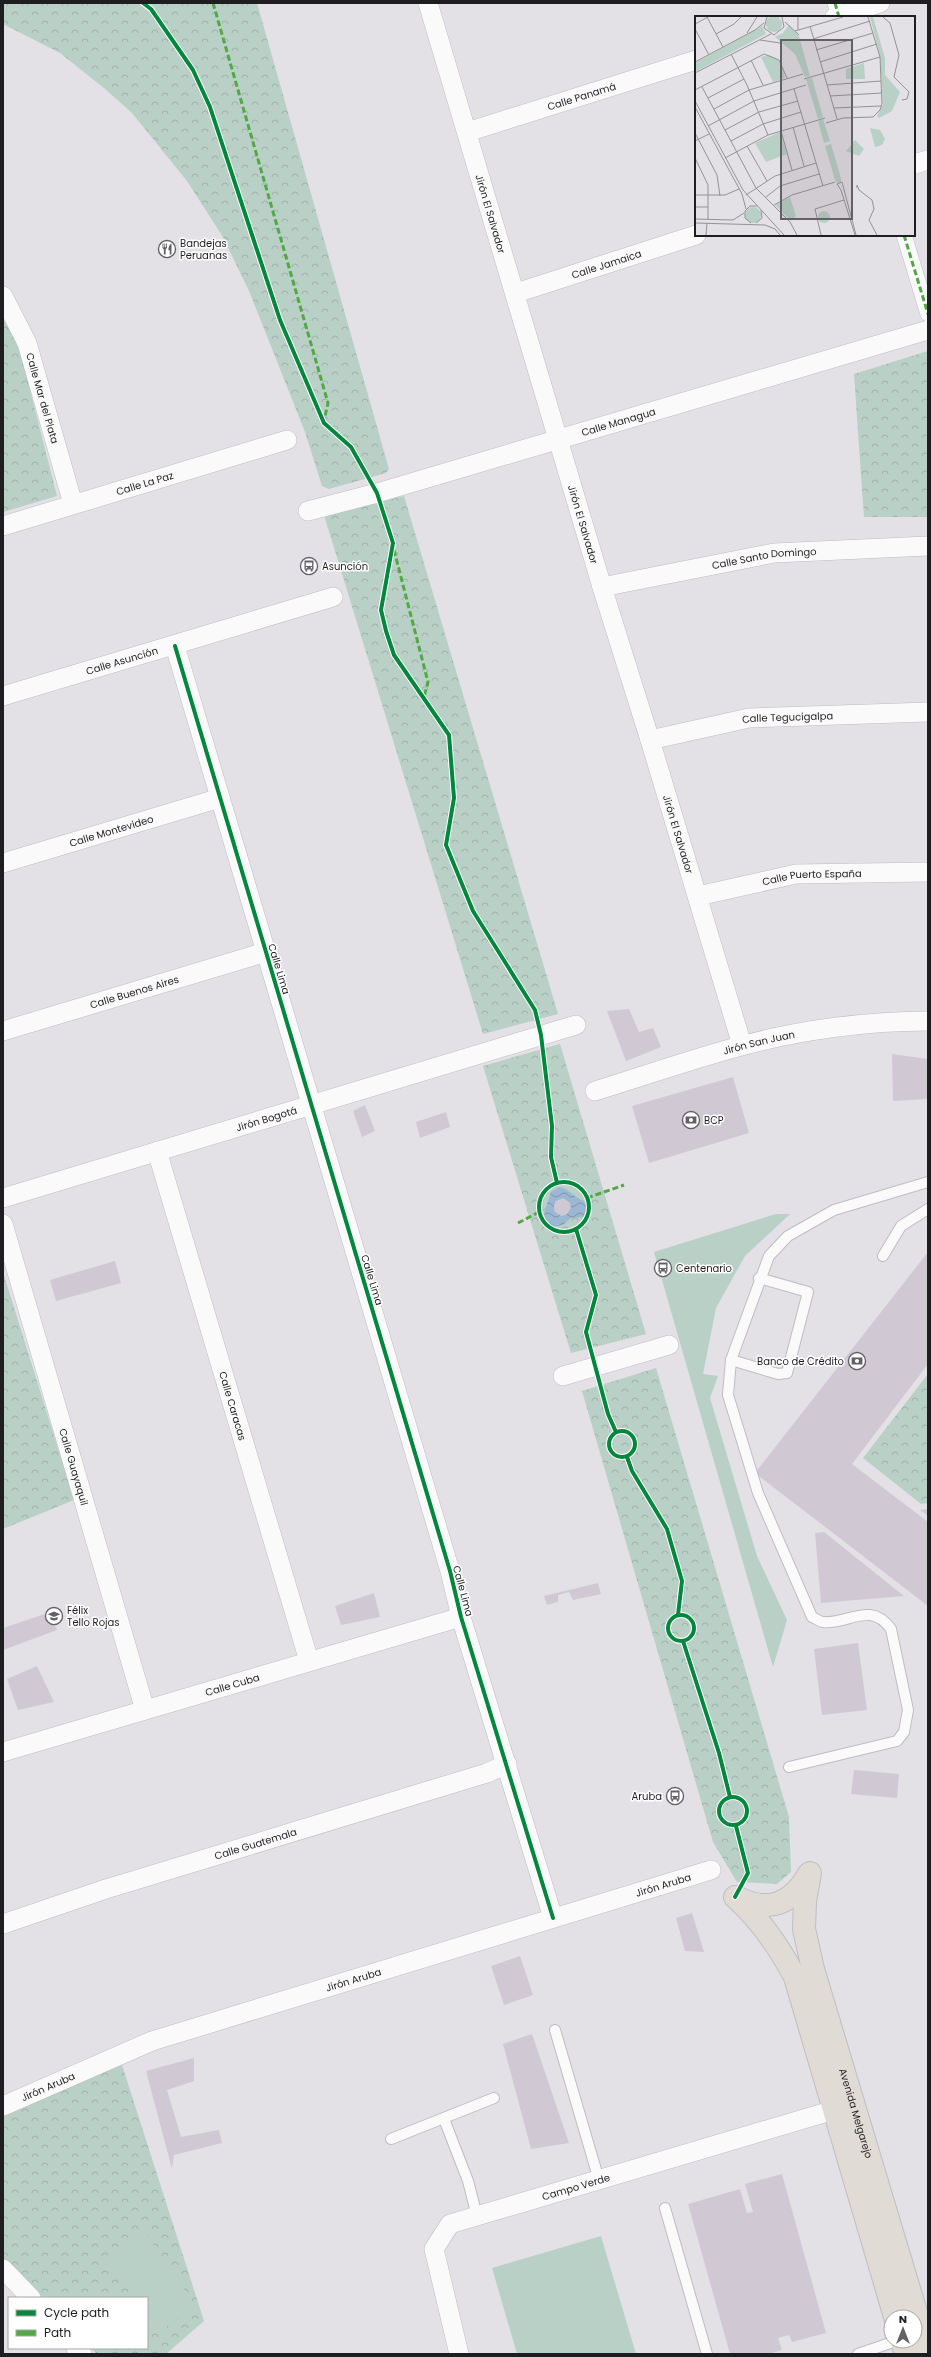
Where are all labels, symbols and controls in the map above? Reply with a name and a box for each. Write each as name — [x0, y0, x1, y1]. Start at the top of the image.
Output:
inset map — [695, 16, 915, 236]
street label: Calle Panamá — [545, 78, 618, 114]
street label: Jirón El Salvador — [472, 173, 510, 255]
place label: Bandejas Peruanas — [180, 236, 227, 263]
restaurant icon: Bandejas Peruanas — [157, 239, 177, 259]
street label: Calle Jamaica — [569, 246, 643, 282]
street label: Calle Mar del Plata — [23, 351, 63, 445]
street label: Calle Managua — [579, 404, 657, 440]
street label: Calle La Paz — [114, 467, 176, 499]
street label: Jirón El Salvador — [564, 483, 602, 566]
street label: Calle Santo Domingo — [710, 544, 817, 573]
bus stop icon: Asunción — [299, 556, 319, 576]
place label: Asunción — [322, 559, 368, 574]
street label: Calle Asunción — [84, 642, 160, 678]
street label: Calle Tegucigalpa — [741, 708, 833, 727]
street label: Jirón El Salvador — [659, 793, 697, 876]
street label: Calle Montevideo — [67, 811, 155, 850]
street label: Calle Puerto España — [761, 866, 862, 889]
street label: Calle Lima — [264, 942, 294, 996]
street label: Calle Buenos Aires — [88, 971, 181, 1012]
street label: Jirón San Juan — [721, 1026, 796, 1058]
street label: Jirón Bogotá — [234, 1102, 299, 1135]
bank icon: BCP — [681, 1110, 701, 1130]
place label: BCP — [704, 1113, 724, 1128]
street label: Calle Lima — [357, 1253, 387, 1307]
bus stop icon: Centenario — [653, 1258, 673, 1278]
place label: Centenario — [676, 1261, 732, 1276]
bank icon: Banco de Crédito — [847, 1351, 867, 1371]
place label: Banco de Crédito — [757, 1354, 844, 1369]
street label: Calle Caracas — [216, 1370, 250, 1442]
street label: Calle Guayaquil — [56, 1426, 92, 1507]
street label: Calle Lima — [449, 1564, 477, 1618]
place label: Félix Tello Rojas — [67, 1603, 120, 1630]
school or university icon: Félix Tello Rojas — [44, 1606, 64, 1626]
street label: Calle Cuba — [203, 1669, 261, 1700]
bus stop icon: Aruba — [665, 1786, 685, 1806]
place label: Aruba — [632, 1789, 662, 1804]
street label: Calle Guatemala — [212, 1824, 298, 1863]
street label: Jirón Aruba — [633, 1869, 693, 1900]
street label: Jirón Aruba — [324, 1964, 383, 1995]
street label: Avenida Melgarejo — [836, 2066, 877, 2160]
street label: Jirón Aruba — [19, 2068, 77, 2105]
street label: Campo Verde — [540, 2169, 612, 2204]
legend — [8, 2297, 148, 2349]
text: Cycle path — [44, 2304, 109, 2321]
north arrow — [883, 2309, 923, 2349]
text: N — [899, 2311, 907, 2327]
text: Path — [44, 2324, 71, 2341]

